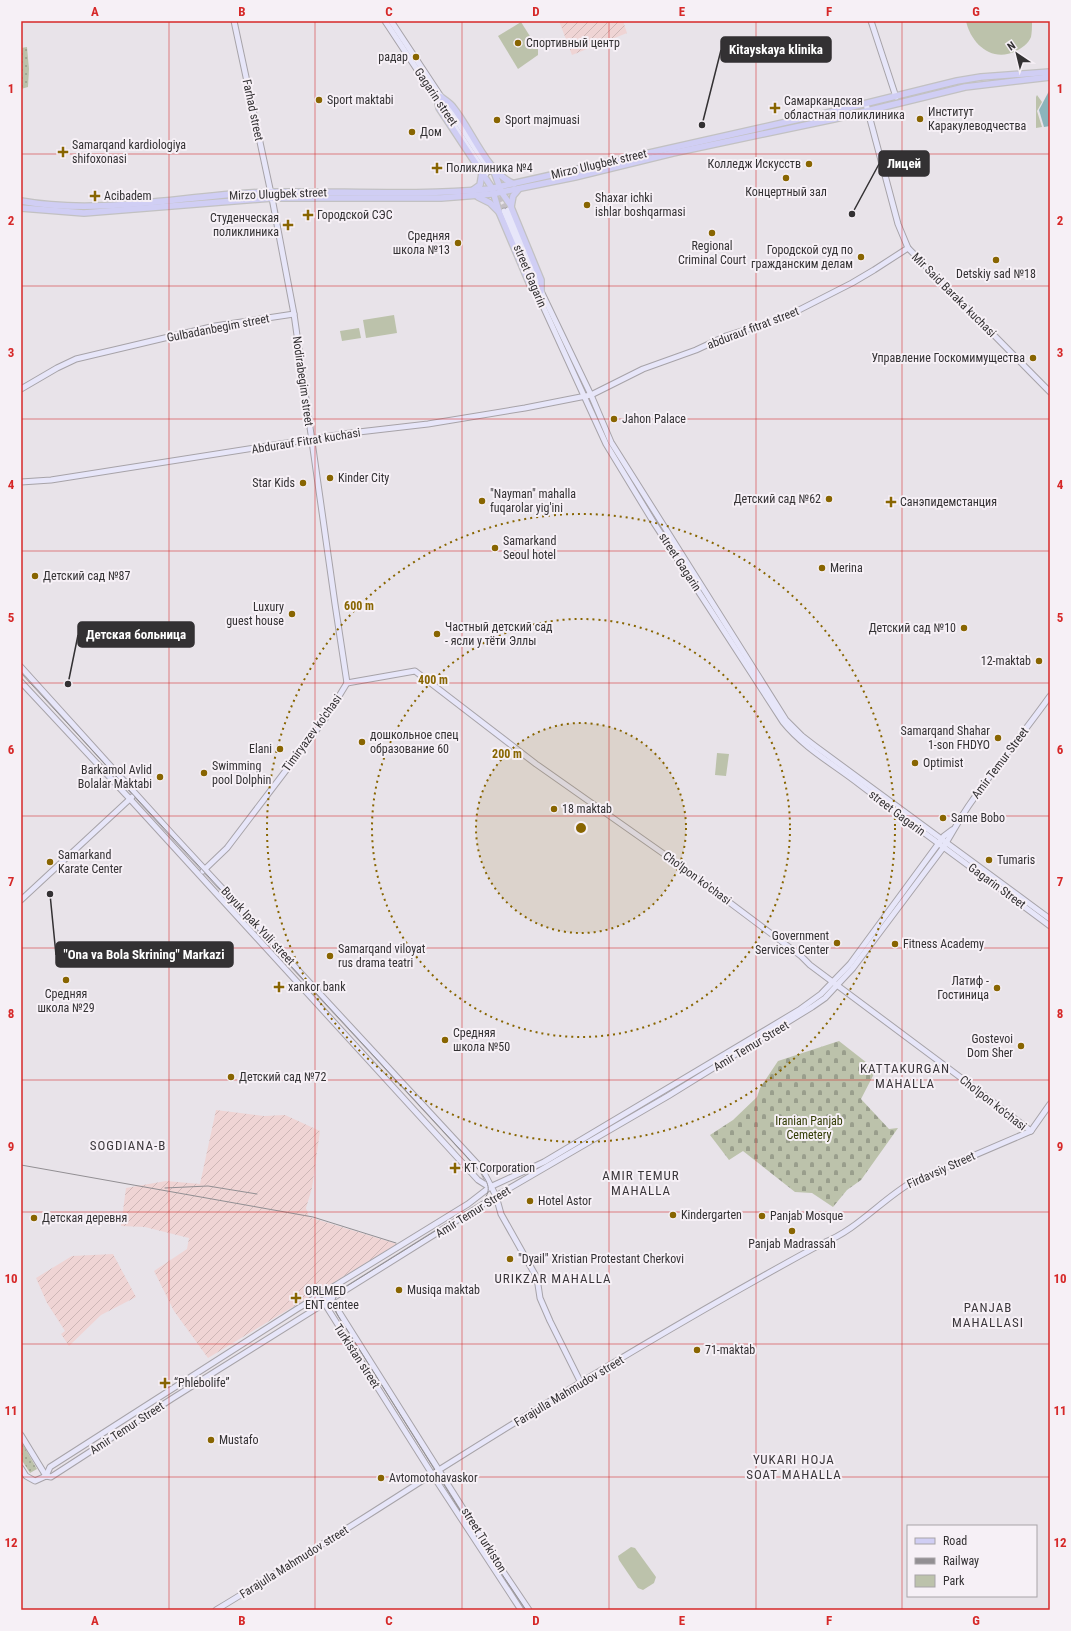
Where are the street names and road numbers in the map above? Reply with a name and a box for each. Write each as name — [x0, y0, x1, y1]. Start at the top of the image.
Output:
street label: Gagarin street — [412, 65, 461, 129]
street label: Farhad street — [240, 78, 266, 143]
street label: Mirzo Ulugbek street — [550, 146, 649, 182]
street label: Mirzo Ulugbek street — [229, 185, 328, 203]
street label: street Gagarin — [510, 242, 550, 310]
street label: Mir Said Baraka kuchasi — [909, 250, 999, 340]
street label: abdurauf fitrat street — [705, 304, 801, 352]
street label: Gulbadanbegim street — [166, 311, 271, 345]
street label: Nodirabegim street — [290, 335, 316, 427]
street label: Abdurauf Fitrat kuchasi — [250, 425, 362, 457]
street label: street Gagarin — [656, 530, 704, 594]
street label: Timiryazev ko'chasi — [279, 692, 345, 774]
street label: Amir Temur Street — [969, 724, 1032, 801]
street label: street Gagarin — [866, 787, 928, 839]
street label: Cho'lpon ko'chasi — [660, 849, 734, 907]
street label: Gagarin Street — [966, 860, 1029, 912]
street label: Buyuk Ipak Yuli street — [218, 884, 298, 968]
street label: Amir Temur Street — [711, 1018, 792, 1074]
street label: Cho'lpon ko'chasi — [957, 1073, 1029, 1133]
street label: Firdavsiy Street — [905, 1149, 978, 1191]
street label: Amir Temur Street — [433, 1183, 513, 1241]
street label: Turkistan street — [331, 1321, 383, 1391]
street label: Farajulla Mahmudov street — [512, 1352, 627, 1429]
street label: Amir Temur Street — [87, 1399, 167, 1457]
street label: street Turkiston — [458, 1505, 510, 1575]
street label: Farajulla Mahmudov street — [237, 1523, 351, 1601]

